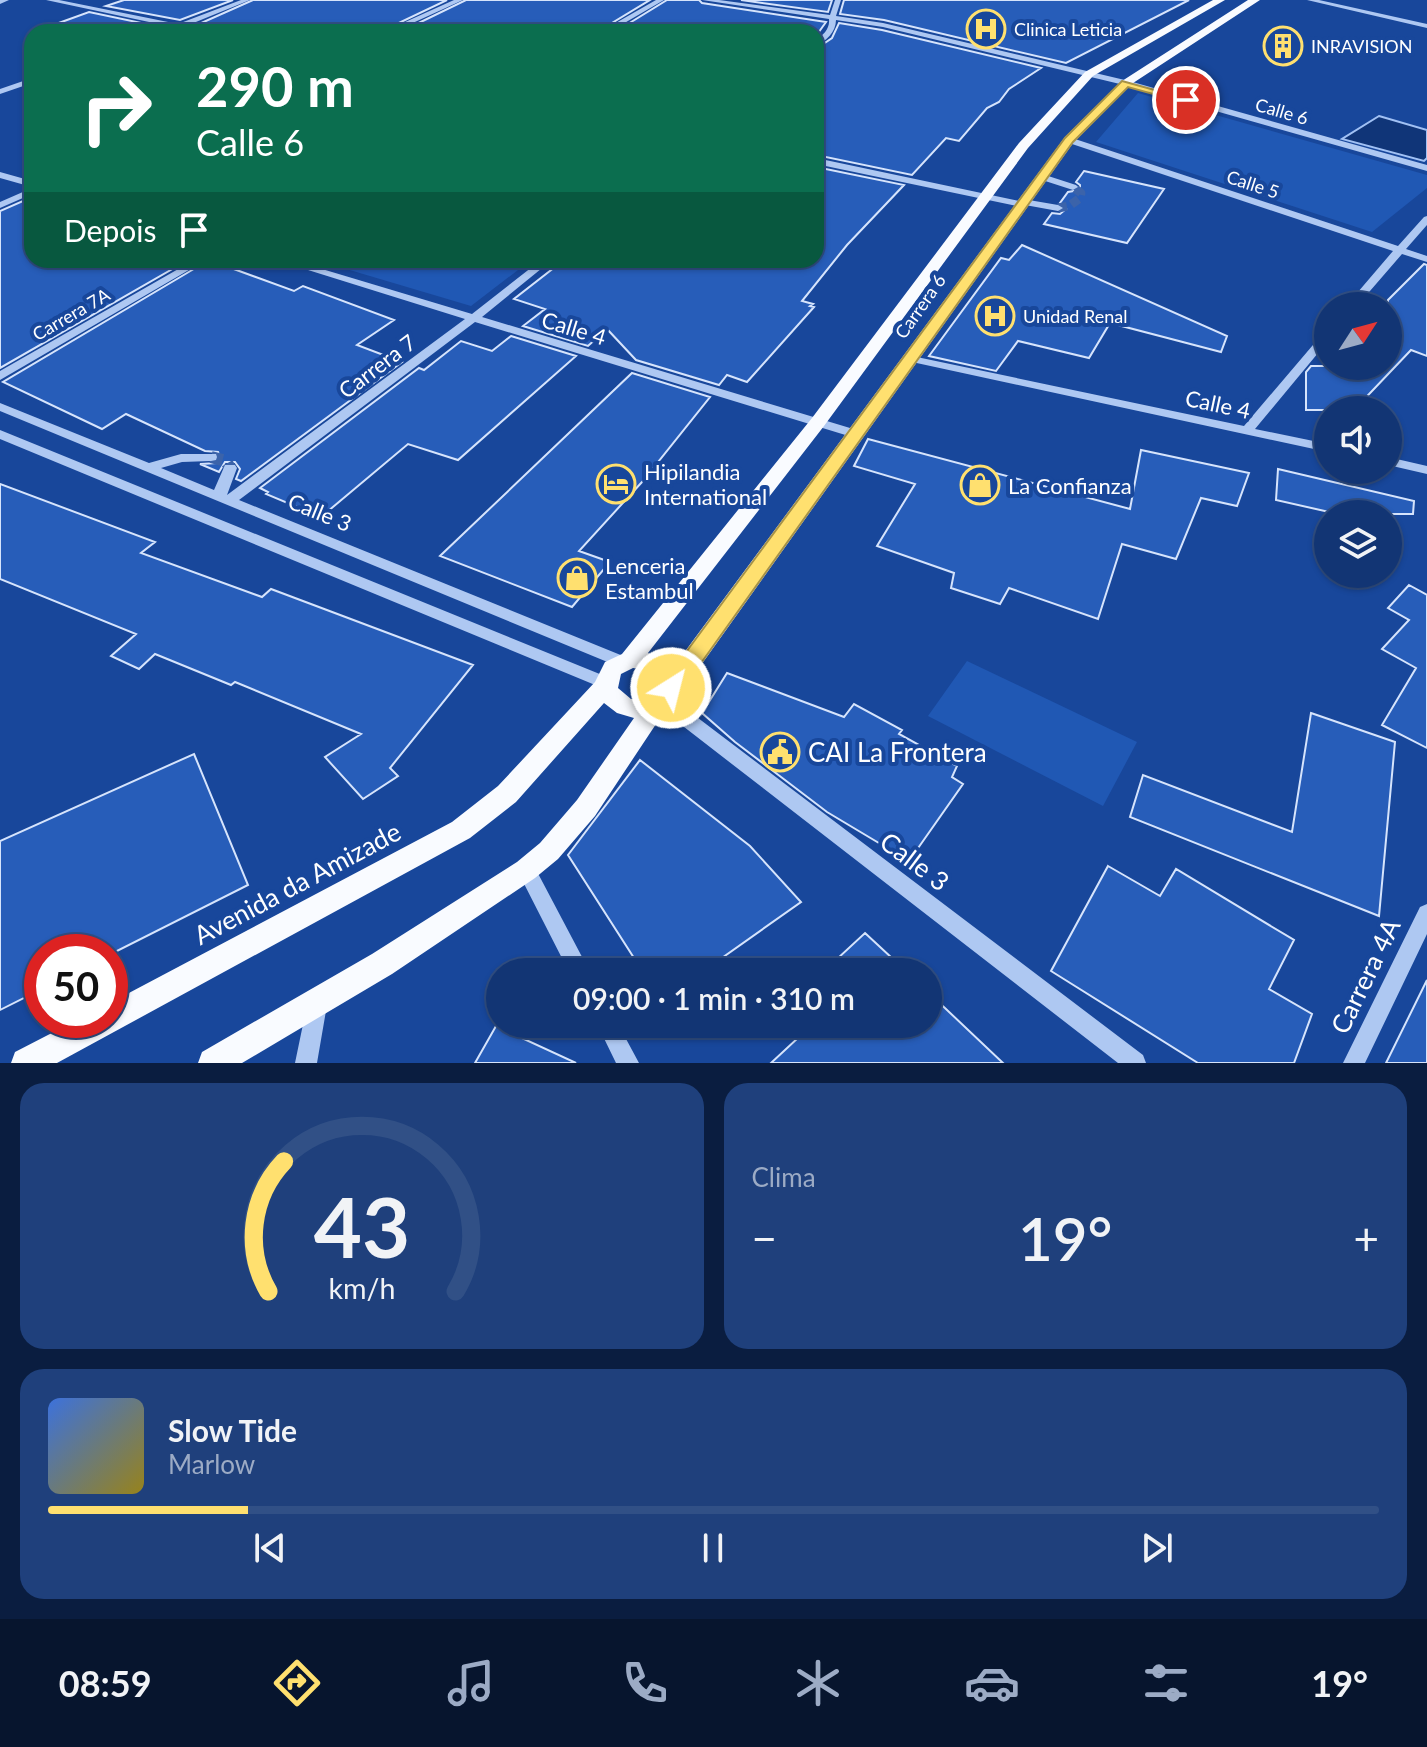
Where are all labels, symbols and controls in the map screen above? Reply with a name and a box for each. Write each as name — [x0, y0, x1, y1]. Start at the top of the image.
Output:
hospital icon: Clinica Leticia — [965, 8, 1007, 50]
place label: Clinica Leticia — [1014, 18, 1122, 40]
building icon: INRAVISION — [1262, 25, 1304, 67]
place label: INRAVISION — [1311, 35, 1412, 57]
text: 290 m — [196, 52, 354, 119]
icon: right — [64, 56, 168, 160]
pin — [1152, 66, 1220, 134]
icon: arrive — [1164, 78, 1208, 122]
street label: Calle 6 — [1253, 93, 1311, 129]
text: Calle 6 — [196, 120, 304, 164]
street label: Calle 5 — [1224, 165, 1282, 203]
icon: arrive — [172, 208, 216, 252]
text: Depois — [64, 212, 156, 248]
street label: Carrera 6 — [890, 270, 950, 342]
street label: Carrera 7A — [28, 283, 114, 345]
north arrow — [1314, 292, 1402, 380]
map controls — [1314, 292, 1402, 588]
hospital icon: Unidad Renal — [974, 295, 1016, 337]
street label: Calle 4 — [538, 305, 610, 351]
place label: Unidad Renal — [1023, 305, 1127, 327]
street label: Carrera 7 — [333, 328, 421, 404]
street label: Calle 4 — [1183, 384, 1253, 424]
button: sound — [1314, 396, 1402, 484]
place label: Hipilandia International — [644, 458, 767, 510]
hotel icon: Hipilandia International — [595, 463, 637, 505]
shop icon: La Confianza — [959, 464, 1001, 506]
place label: La Confianza — [1008, 472, 1132, 499]
street label: Calle 3 — [284, 487, 356, 537]
button: layers — [1314, 500, 1402, 588]
place label: Lenceria Estambul — [605, 552, 694, 604]
shop icon: Lenceria Estambul — [556, 557, 598, 599]
position arrow — [629, 646, 713, 730]
public building icon: CAI La Frontera — [759, 731, 801, 773]
place label: CAI La Frontera — [808, 736, 987, 768]
street label: Avenida da Amizade — [188, 815, 406, 951]
street label: Calle 3 — [874, 825, 956, 897]
street label: Carrera 4A — [1323, 913, 1407, 1039]
speed limit sign: 50 — [24, 934, 128, 1038]
text: 09:00 · 1 min · 310 m — [573, 980, 855, 1016]
text: Clima — [752, 1161, 816, 1193]
text: 43 — [314, 1176, 410, 1276]
text: 19° — [1018, 1202, 1113, 1274]
text: − — [752, 1212, 777, 1264]
text: + — [1353, 1212, 1379, 1264]
text: km/h — [328, 1271, 395, 1305]
text: Slow Tide — [168, 1412, 297, 1448]
text: Marlow — [168, 1448, 255, 1480]
icon: previous — [248, 1526, 292, 1570]
icon: pause — [691, 1526, 735, 1570]
icon: next — [1135, 1526, 1179, 1570]
icon: directions — [269, 1655, 325, 1711]
icon: music — [443, 1655, 499, 1711]
icon: phone — [617, 1655, 673, 1711]
icon: climate — [790, 1655, 846, 1711]
icon: car — [964, 1655, 1020, 1711]
icon: filters — [1138, 1655, 1194, 1711]
text: 08:59 — [59, 1661, 152, 1705]
text: 19° — [1311, 1661, 1368, 1705]

